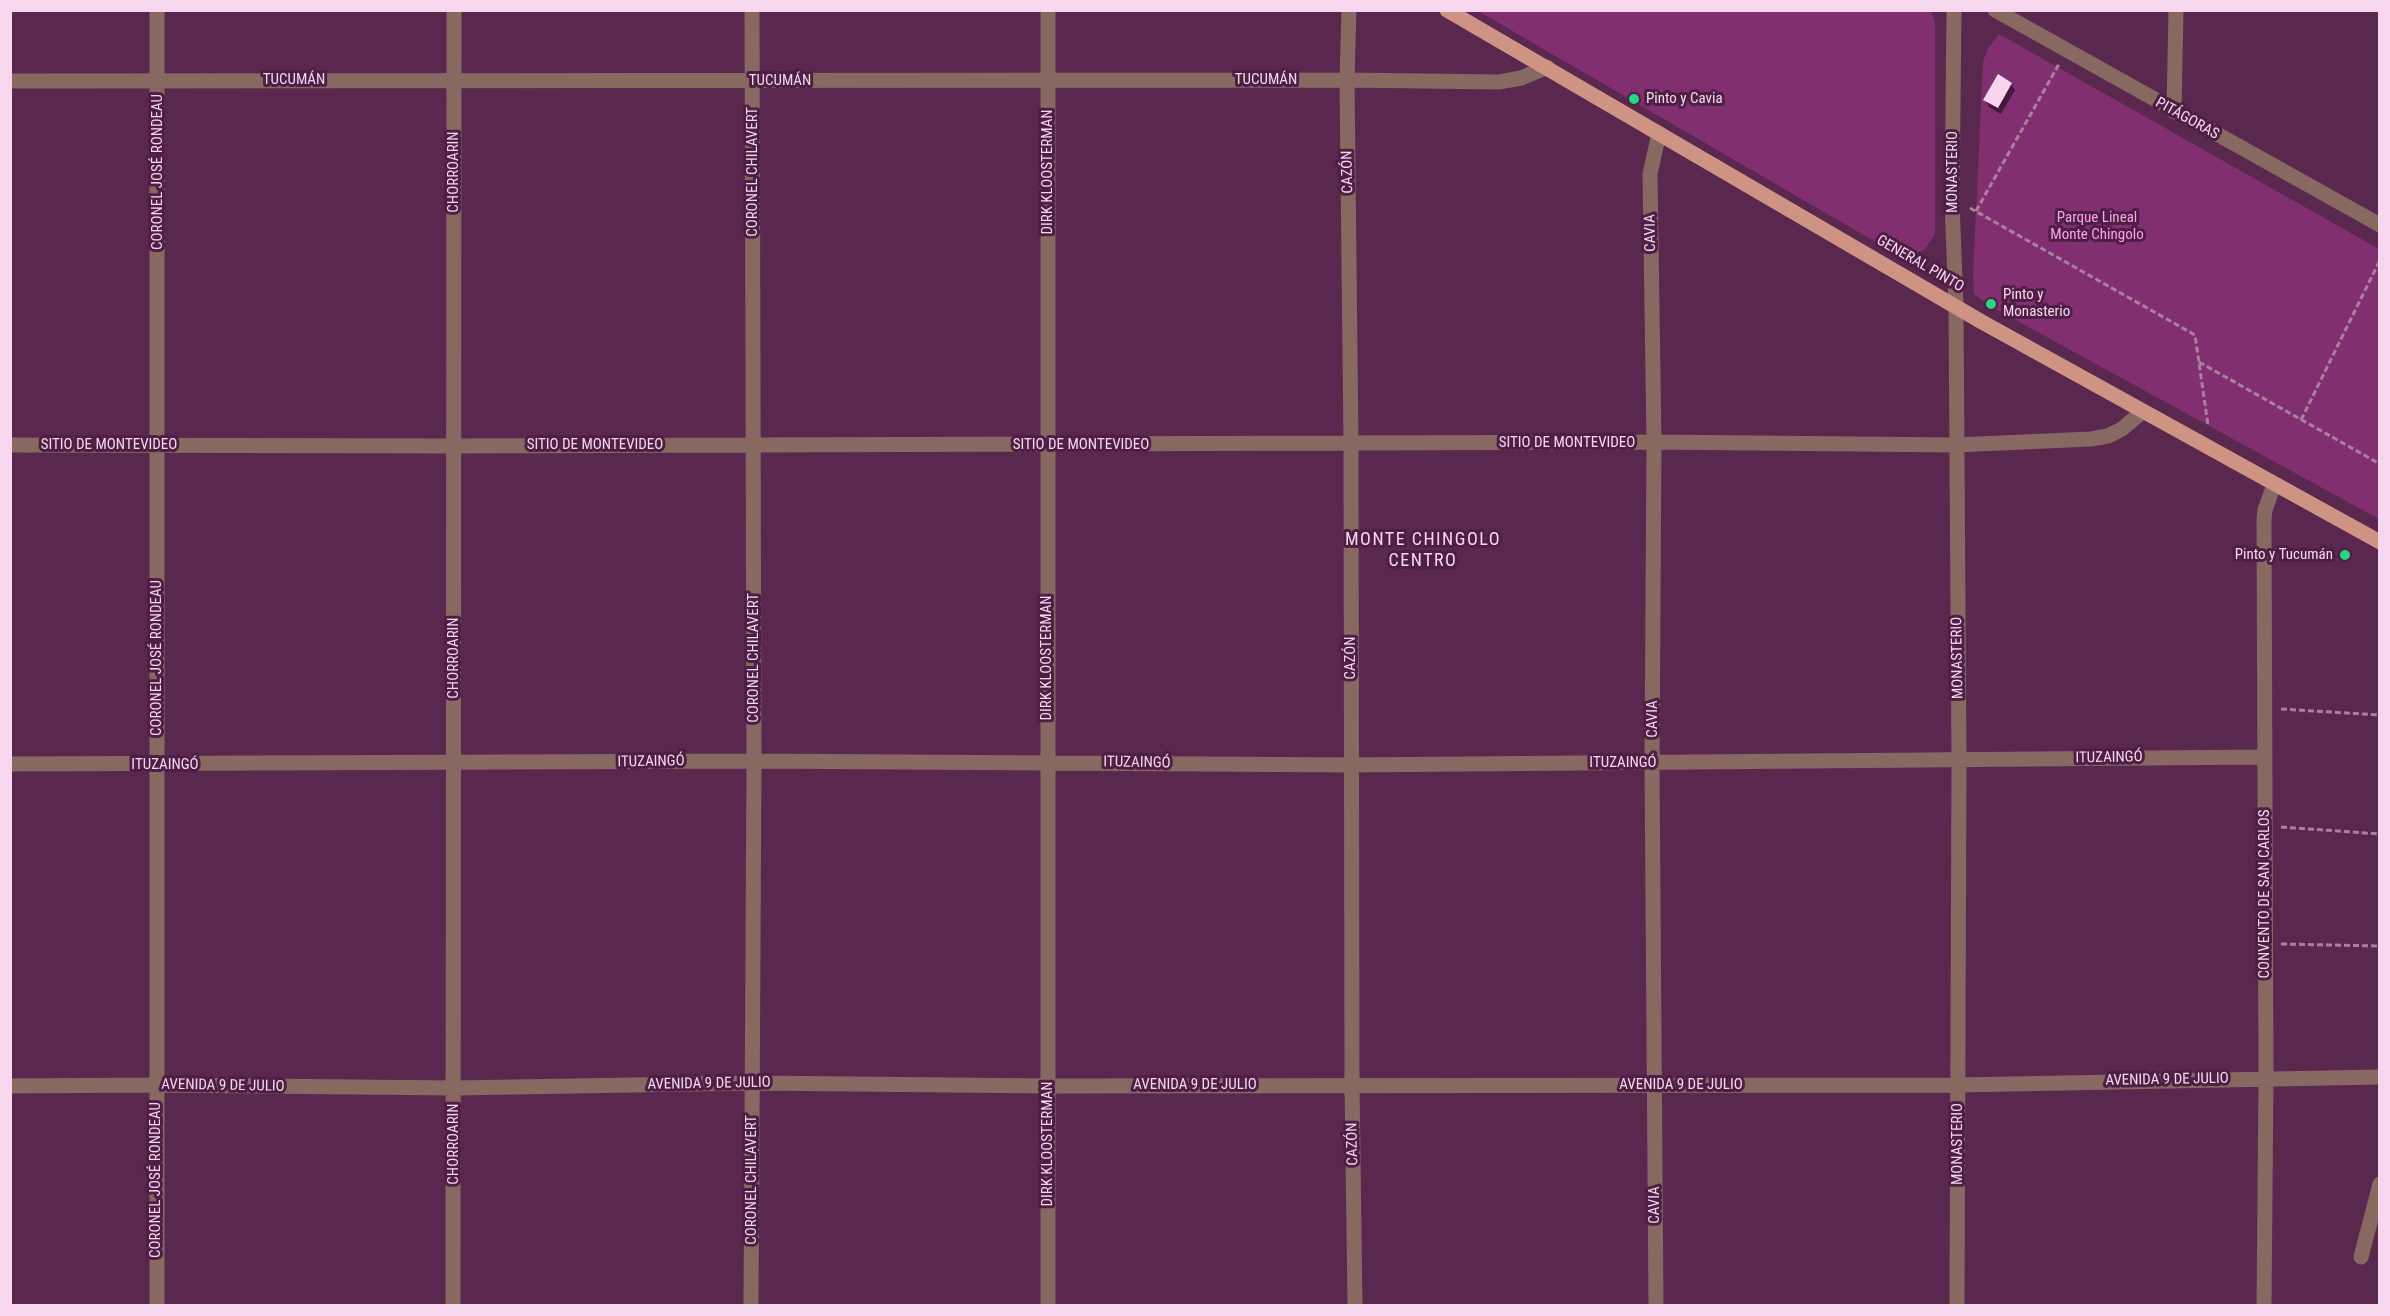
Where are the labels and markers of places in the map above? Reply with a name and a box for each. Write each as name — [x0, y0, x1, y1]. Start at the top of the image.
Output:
place label: Pinto y Cavia — [1646, 90, 1723, 108]
marker: Pinto y Cavia — [1627, 92, 1641, 106]
place label: Pinto y Monasterio — [2003, 286, 2070, 321]
marker: Pinto y Monasterio — [1984, 297, 1998, 311]
place label: Pinto y Tucumán — [2235, 546, 2333, 564]
marker: Pinto y Tucumán — [2338, 548, 2352, 562]

